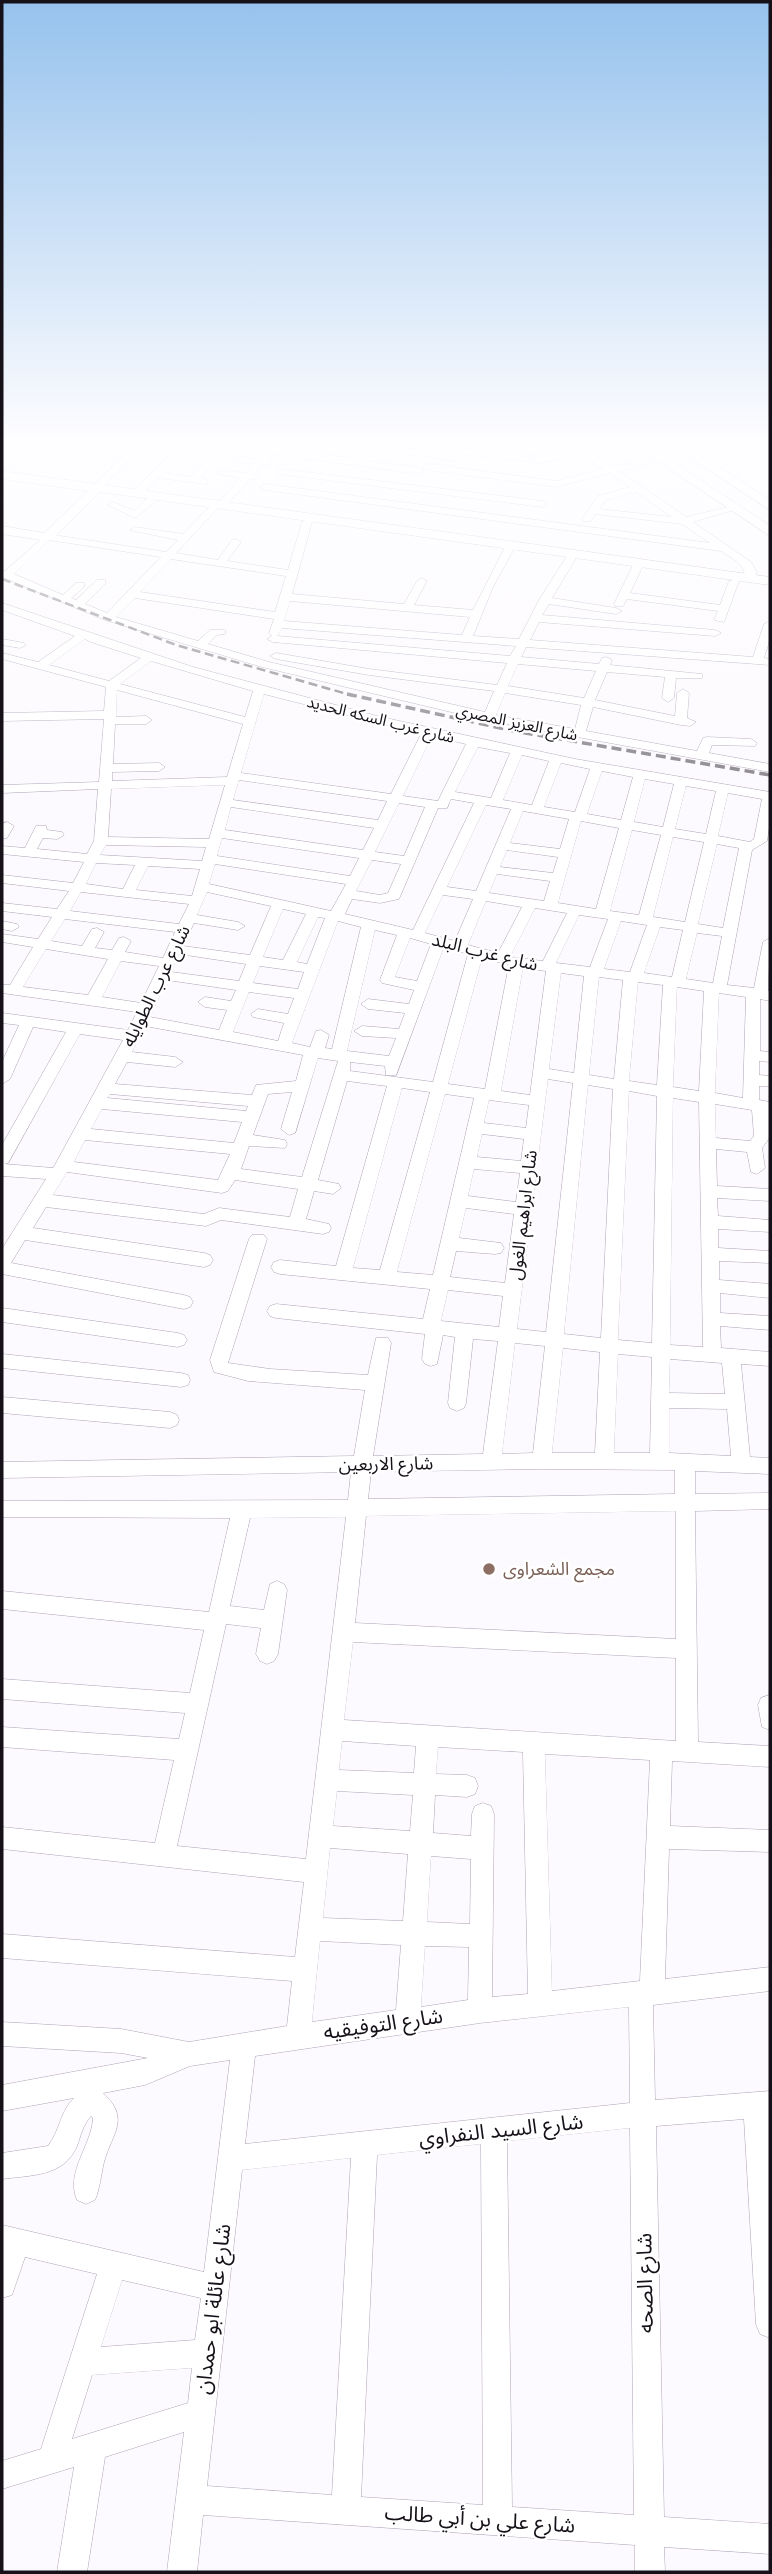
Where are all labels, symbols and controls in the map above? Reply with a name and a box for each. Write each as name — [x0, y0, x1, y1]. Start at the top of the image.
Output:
street label: شارع غرب السكه الحديد — [303, 685, 458, 755]
street label: شارع العزيز المصري — [453, 693, 581, 752]
street label: شارع عرب الطوايله — [110, 918, 202, 1054]
street label: شارع غرب البلد — [428, 920, 542, 984]
street label: شارع ابراهيم الغول — [496, 1148, 550, 1282]
street label: شارع الاربعين — [338, 1444, 434, 1484]
place label: مجمع الشعراوى — [503, 1550, 615, 1588]
marker: مجمع الشعراوى — [481, 1561, 497, 1577]
street label: شارع التوفيقيه — [320, 1994, 446, 2054]
street label: شارع السيد النفراوي — [416, 2099, 586, 2161]
street label: شارع عائلة ابو حمدان — [181, 2221, 245, 2397]
street label: شارع الصحه — [622, 2232, 668, 2334]
street label: شارع علي بن أبي طالب — [383, 2490, 577, 2548]

